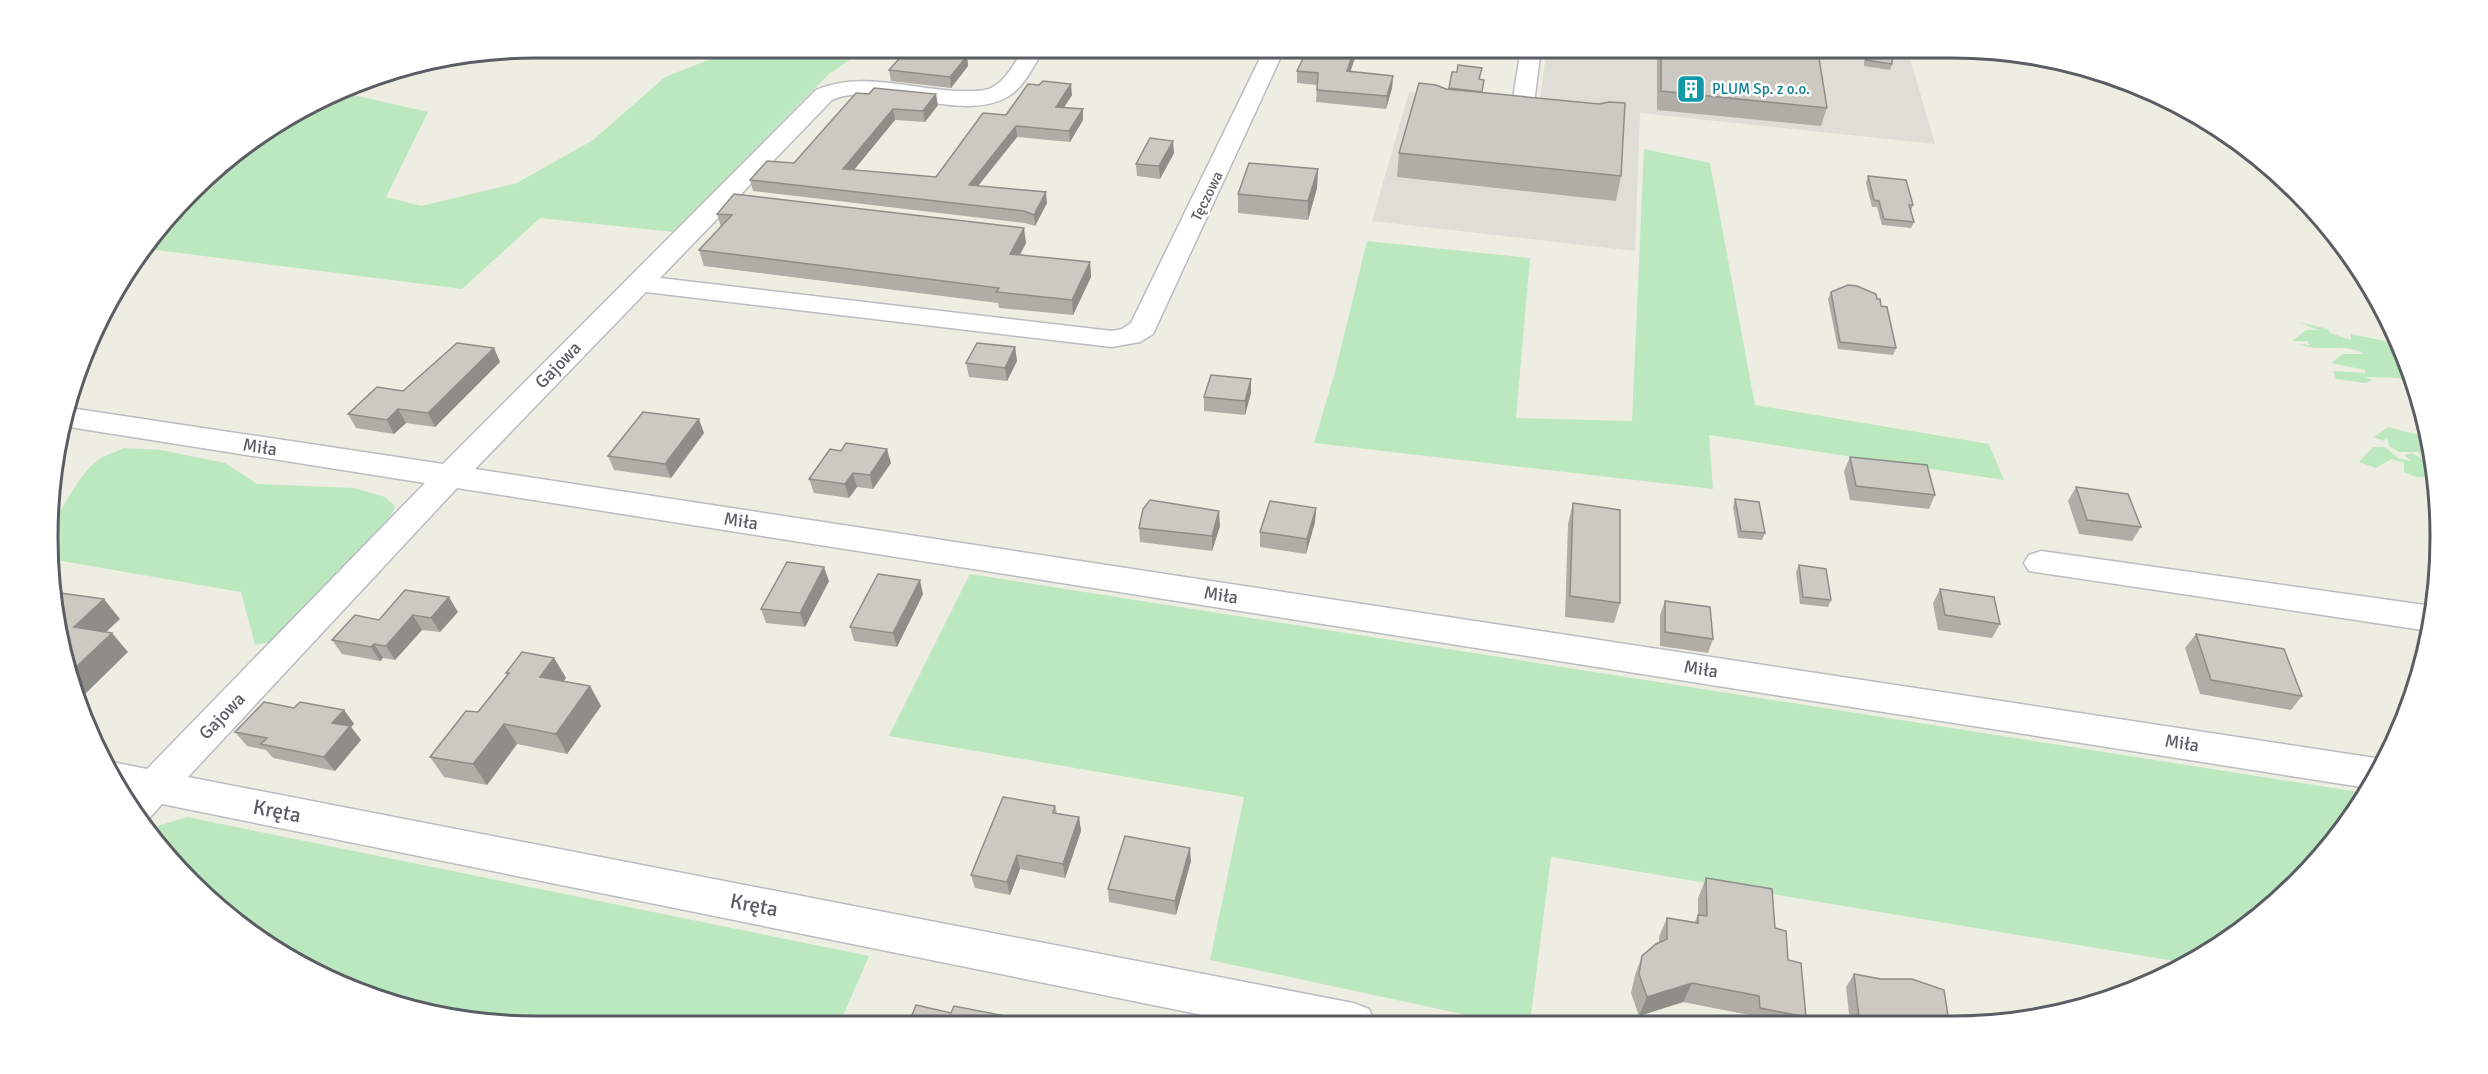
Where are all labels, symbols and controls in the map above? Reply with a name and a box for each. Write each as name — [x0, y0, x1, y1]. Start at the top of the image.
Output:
building icon: PLUM Sp. z o.o. — [1675, 73, 1707, 105]
place label: PLUM Sp. z o.o. — [1712, 80, 1810, 98]
street label: Tęczowa — [1187, 168, 1227, 224]
street label: Gajowa — [530, 337, 586, 393]
street label: Miła — [241, 433, 279, 461]
street label: Miła — [722, 507, 760, 535]
street label: Miła — [1202, 581, 1240, 609]
street label: Miła — [1682, 655, 1720, 683]
street label: Gajowa — [194, 688, 250, 744]
street label: Miła — [2163, 729, 2201, 757]
street label: Kręta — [251, 794, 303, 828]
street label: Kręta — [728, 888, 780, 922]

